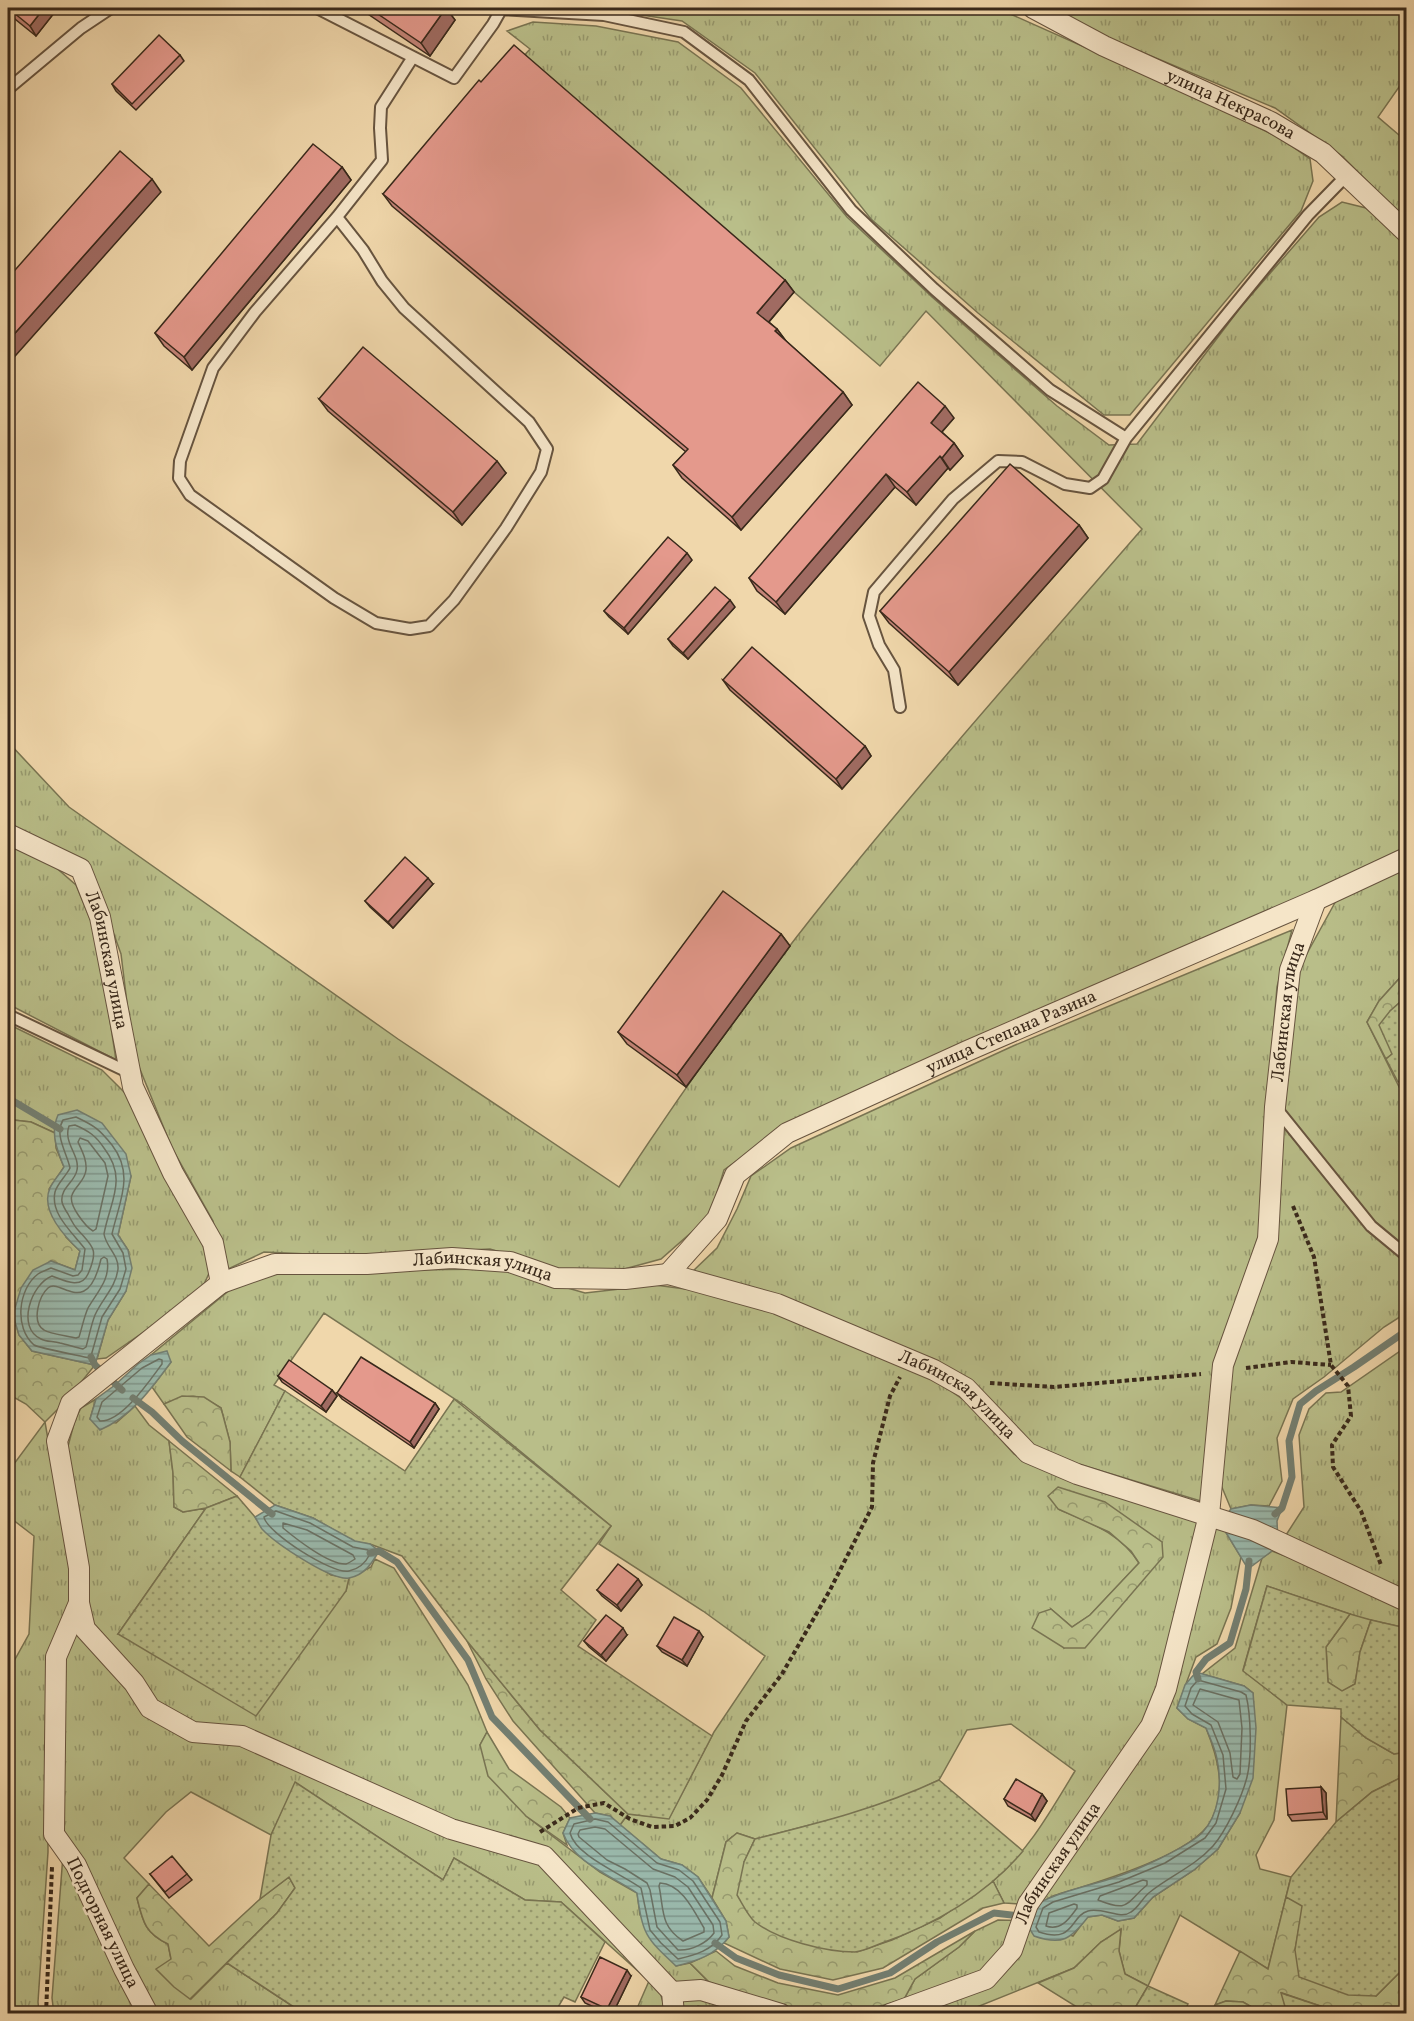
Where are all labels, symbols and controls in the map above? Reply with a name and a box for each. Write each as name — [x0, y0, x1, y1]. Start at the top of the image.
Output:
street label: улица Некрасова — [1162, 63, 1300, 146]
street label: Лабинская улица — [78, 887, 134, 1032]
street label: Лабинская улица — [1265, 938, 1312, 1083]
street label: улица Степана Разина — [922, 984, 1100, 1080]
street label: Лабинская улица — [412, 1245, 556, 1288]
street label: Лабинская улица — [894, 1344, 1021, 1445]
street label: Лабинская улица — [1009, 1797, 1107, 1928]
street label: Подгорная улица — [59, 1853, 145, 1993]

